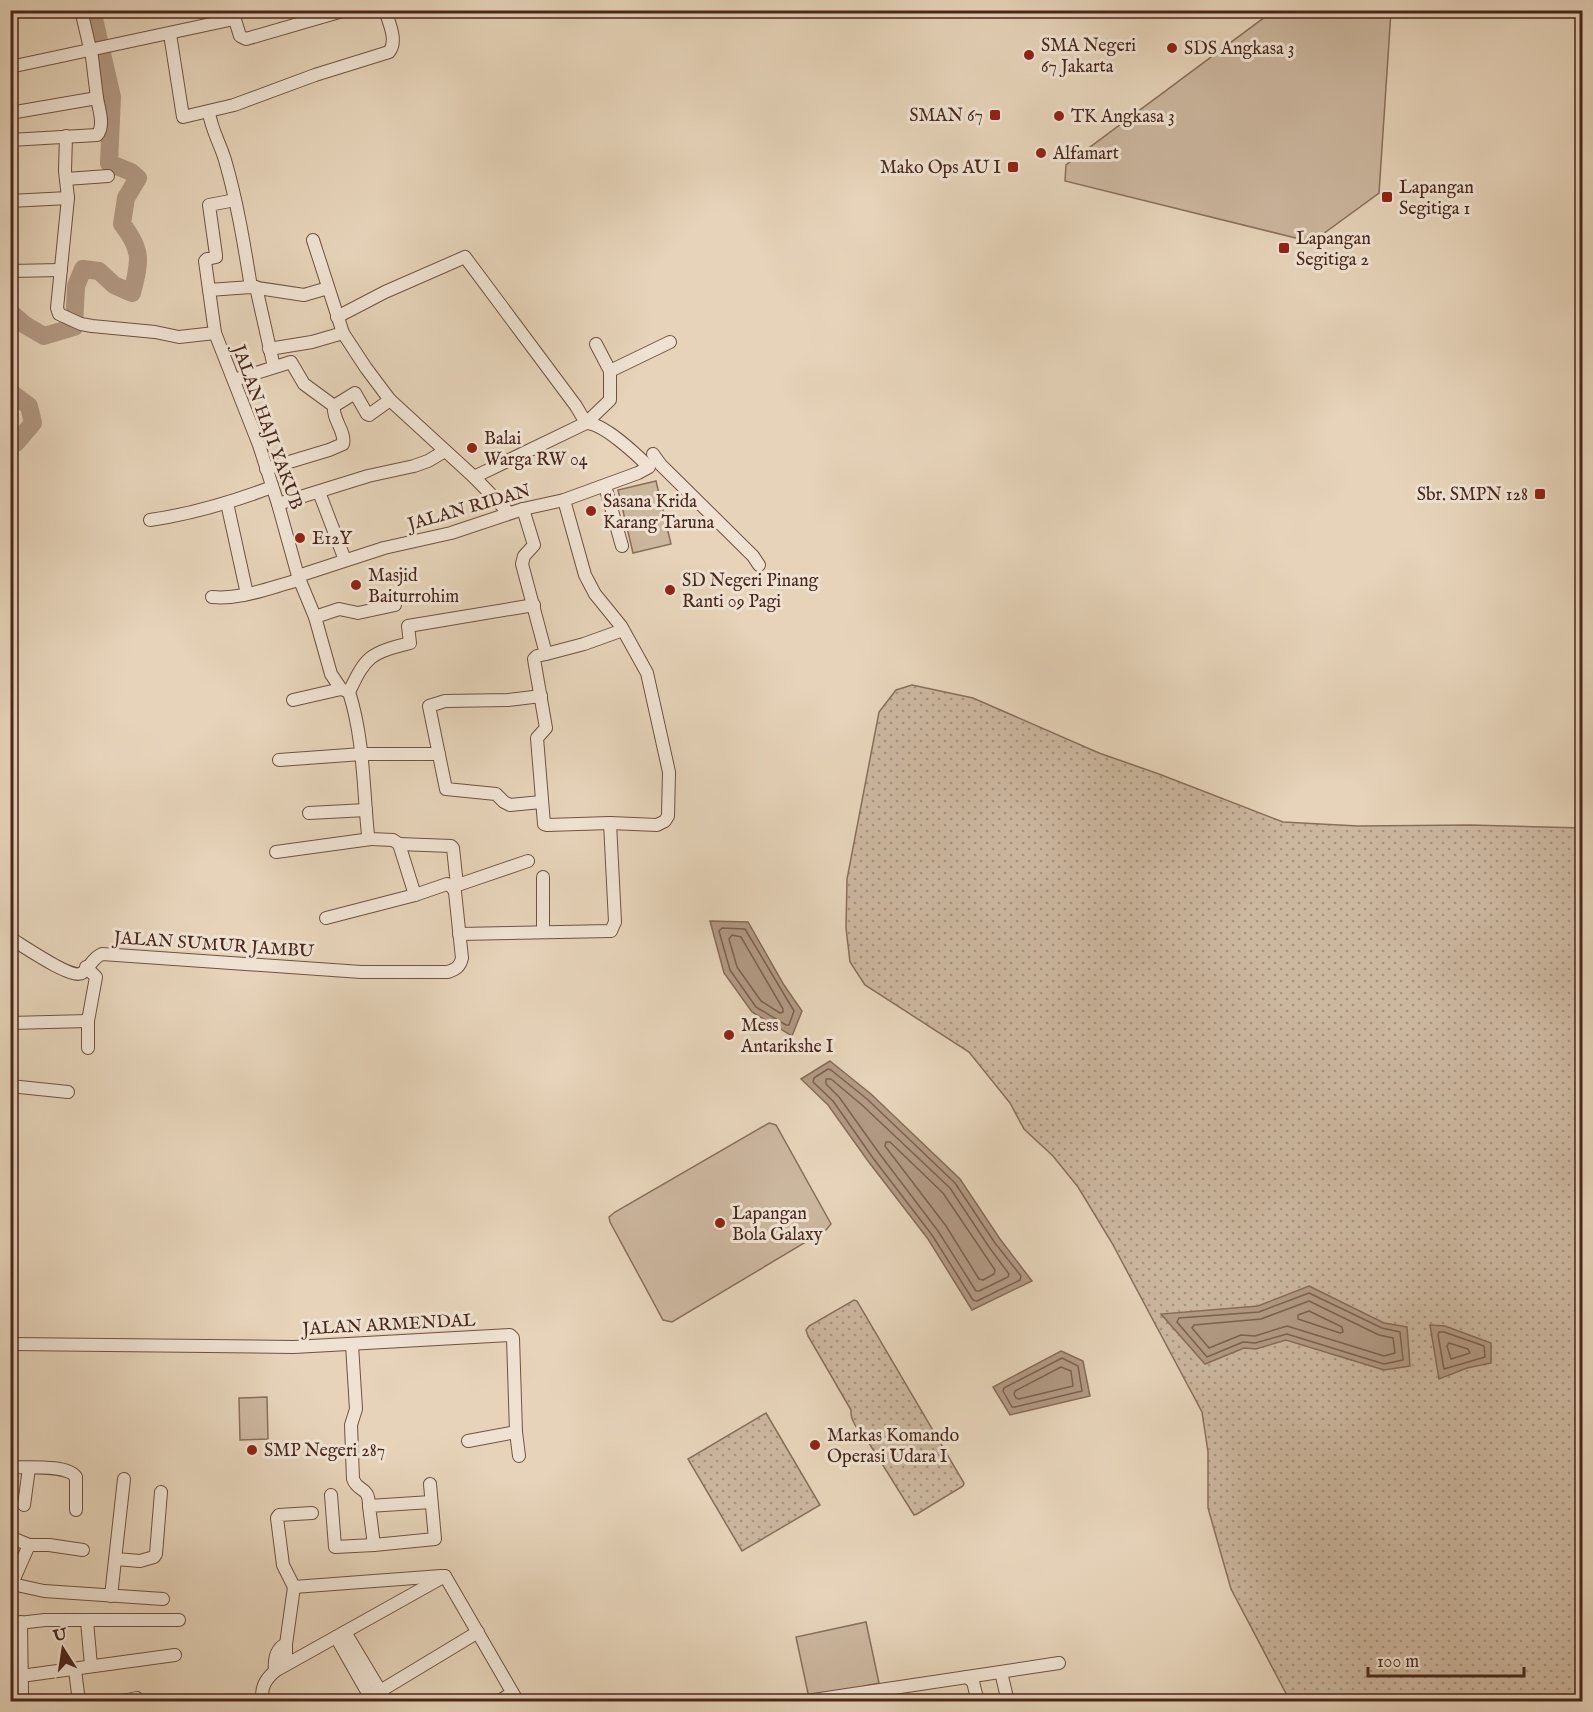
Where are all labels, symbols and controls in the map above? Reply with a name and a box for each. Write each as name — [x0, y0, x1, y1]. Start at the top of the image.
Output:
place label: SMA Negeri 67 Jakarta — [1041, 35, 1136, 79]
place label: SDS Angkasa 3 — [1184, 38, 1295, 61]
marker: SDS Angkasa 3 — [1165, 41, 1179, 55]
marker: SMA Negeri 67 Jakarta — [1022, 48, 1036, 62]
place label: SMAN 67 — [909, 105, 983, 128]
place label: TK Angkasa 3 — [1071, 106, 1175, 129]
marker: SMAN 67 — [988, 108, 1002, 122]
marker: TK Angkasa 3 — [1052, 109, 1066, 123]
place label: Alfamart — [1052, 143, 1119, 166]
marker: Alfamart — [1034, 146, 1048, 160]
place label: Mako Ops AU I — [880, 157, 1001, 180]
marker: Mako Ops AU I — [1006, 160, 1020, 174]
place label: Lapangan Segitiga 1 — [1399, 177, 1474, 221]
marker: Lapangan Segitiga 1 — [1380, 190, 1394, 204]
place label: Lapangan Segitiga 2 — [1296, 228, 1371, 272]
marker: Lapangan Segitiga 2 — [1277, 241, 1291, 255]
street label: JALAN HAJI YAKUB — [225, 340, 307, 513]
place label: Balai Warga RW 04 — [484, 428, 588, 472]
marker: Balai Warga RW 04 — [465, 441, 479, 455]
street label: JALAN RIDAN — [403, 480, 534, 538]
place label: Sbr. SMPN 128 — [1417, 484, 1528, 507]
marker: Sbr. SMPN 128 — [1533, 487, 1547, 501]
place label: Sasana Krida Karang Taruna — [603, 491, 715, 535]
marker: Sasana Krida Karang Taruna — [584, 504, 598, 518]
place label: E12Y — [312, 528, 353, 551]
marker: E12Y — [293, 531, 307, 545]
place label: Masjid Baiturrohim — [368, 565, 459, 609]
place label: SD Negeri Pinang Ranti 09 Pagi — [682, 570, 819, 614]
marker: Masjid Baiturrohim — [349, 578, 363, 592]
marker: SD Negeri Pinang Ranti 09 Pagi — [663, 583, 677, 597]
street label: JALAN SUMUR JAMBU — [111, 927, 315, 964]
place label: Mess Antarikshe I — [740, 1015, 834, 1059]
marker: Mess Antarikshe I — [722, 1028, 736, 1042]
place label: Lapangan Bola Galaxy — [732, 1203, 823, 1247]
marker: Lapangan Bola Galaxy — [713, 1216, 727, 1230]
street label: JALAN ARMENDAL — [300, 1309, 476, 1342]
place label: Markas Komando Operasi Udara I — [827, 1425, 959, 1469]
marker: Markas Komando Operasi Udara I — [808, 1438, 822, 1452]
place label: SMP Negeri 287 — [264, 1440, 385, 1463]
marker: SMP Negeri 287 — [245, 1443, 259, 1457]
north arrow — [33, 1619, 93, 1679]
text: U — [51, 1625, 69, 1648]
scale bar — [1368, 1640, 1524, 1678]
text: 100 m — [1377, 1651, 1419, 1674]

